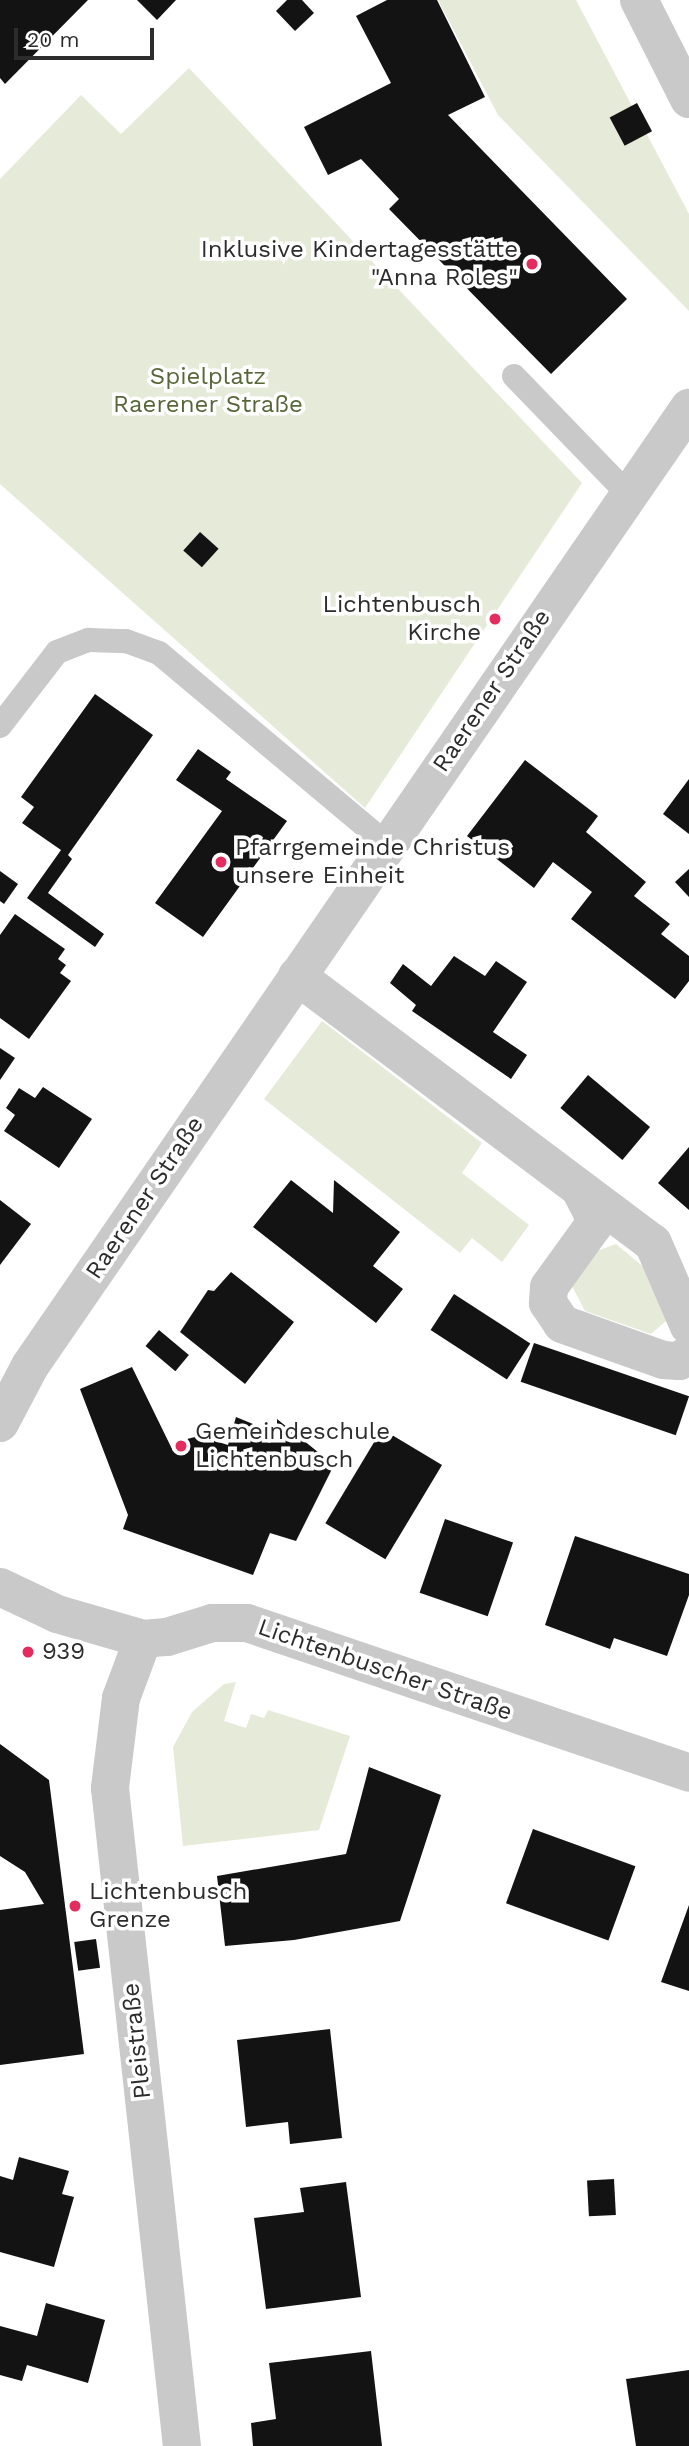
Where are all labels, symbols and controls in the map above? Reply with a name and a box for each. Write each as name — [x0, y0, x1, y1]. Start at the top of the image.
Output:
scale bar — [18, 14, 158, 58]
text: 20 m — [27, 27, 79, 52]
place label: Inklusive Kindertagesstätte "Anna Roles" — [201, 236, 518, 292]
marker: Inklusive Kindertagesstätte "Anna Roles" — [524, 256, 540, 272]
park label: Spielplatz Raerener Straße — [113, 363, 303, 419]
place label: Lichtenbusch Kirche — [323, 591, 481, 647]
street label: Raerener Straße — [427, 604, 557, 778]
marker: Lichtenbusch Kirche — [487, 611, 503, 627]
place label: Pfarrgemeinde Christus unsere Einheit — [235, 834, 510, 890]
marker: Pfarrgemeinde Christus unsere Einheit — [213, 854, 229, 870]
street label: Raerener Straße — [80, 1111, 210, 1285]
place label: Gemeindeschule Lichtenbusch — [195, 1418, 390, 1474]
marker: Gemeindeschule Lichtenbusch — [173, 1438, 189, 1454]
street label: Lichtenbuscher Straße — [254, 1613, 516, 1727]
place label: 939 — [42, 1638, 85, 1666]
marker: 939 — [20, 1644, 36, 1660]
place label: Lichtenbusch Grenze — [89, 1878, 247, 1934]
marker: Lichtenbusch Grenze — [67, 1898, 83, 1914]
street label: Pleistraße — [117, 1982, 157, 2100]

